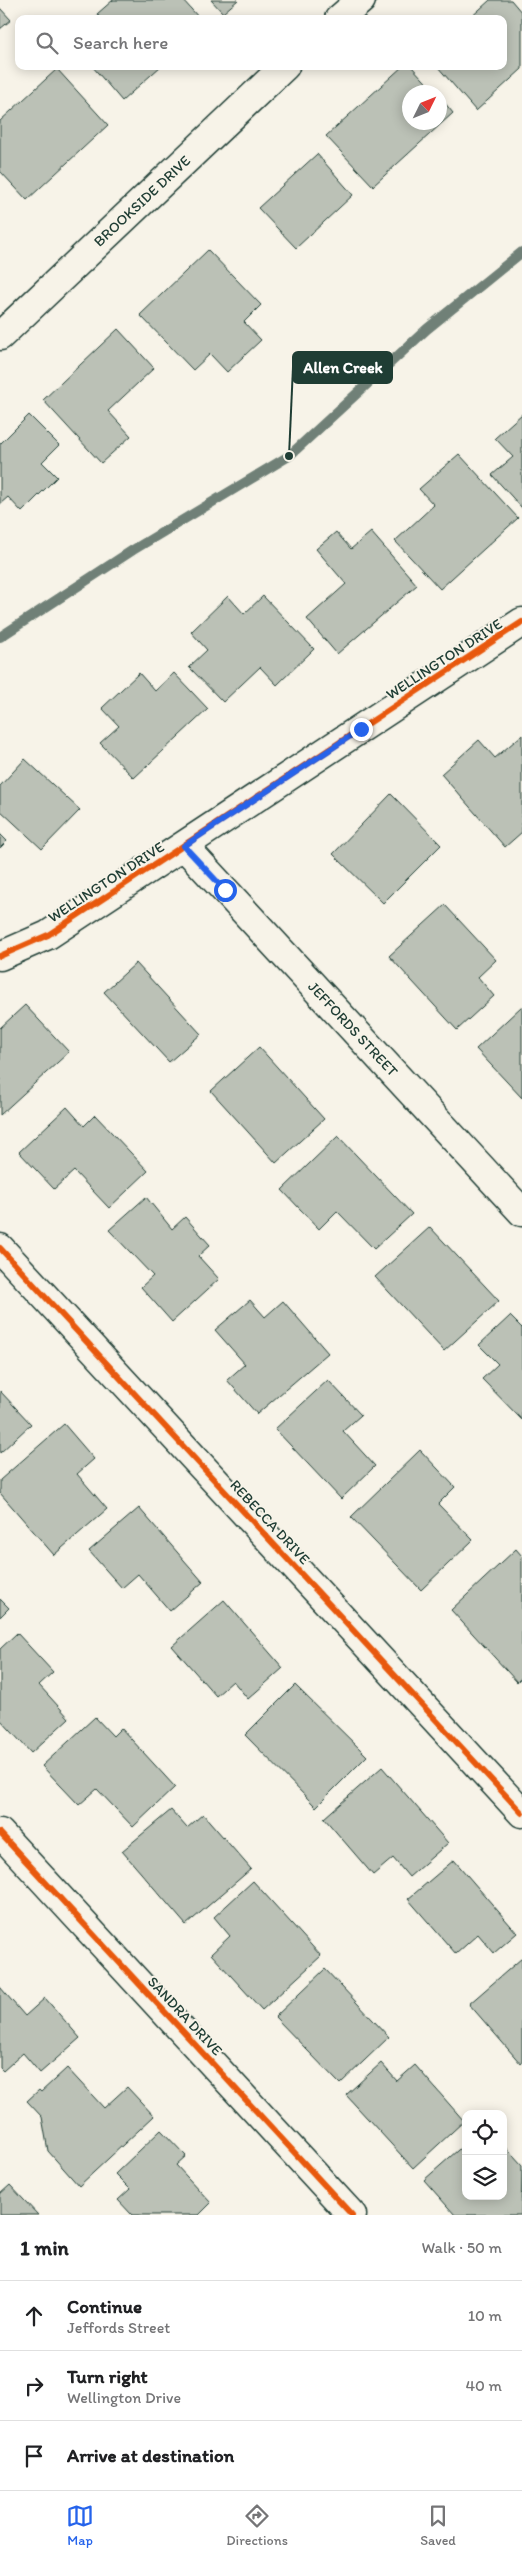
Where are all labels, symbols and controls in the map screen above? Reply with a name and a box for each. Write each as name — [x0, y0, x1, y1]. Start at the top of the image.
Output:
search box — [15, 15, 507, 70]
icon: search — [33, 29, 61, 57]
text: Search here — [73, 31, 168, 54]
north arrow — [402, 85, 447, 130]
street label: BROOKSIDE DRIVE — [90, 152, 194, 250]
callout: Allen Creek — [293, 352, 392, 383]
text: Allen Creek — [302, 358, 384, 377]
street label: WELLINGTON DRIVE — [383, 615, 505, 703]
route end — [350, 718, 373, 741]
street label: WELLINGTON DRIVE — [45, 838, 167, 926]
route start — [214, 879, 237, 902]
street label: JEFFORDS STREET — [304, 978, 402, 1081]
street label: REBECCA DRIVE — [226, 1476, 314, 1568]
street label: SANDRA DRIVE — [144, 1973, 226, 2059]
map controls — [462, 2110, 507, 2200]
button: locate — [462, 2110, 507, 2155]
button: layers — [462, 2155, 507, 2200]
text: 1 min — [20, 2235, 69, 2260]
text: Walk · 50 m — [422, 2238, 502, 2257]
text: Continue — [67, 2295, 142, 2318]
icon: ahead — [20, 2302, 48, 2330]
text: 10 m — [468, 2306, 502, 2325]
text: Jeffords Street — [67, 2318, 170, 2337]
text: Turn right — [67, 2365, 148, 2388]
icon: right — [20, 2372, 48, 2400]
text: 40 m — [465, 2376, 502, 2395]
text: Wellington Drive — [67, 2388, 181, 2407]
icon: arrive — [20, 2442, 48, 2470]
text: Arrive at destination — [67, 2444, 234, 2467]
tab: Map — [66, 2502, 94, 2549]
tab: Directions — [226, 2502, 288, 2549]
tab: Saved — [420, 2502, 456, 2549]

